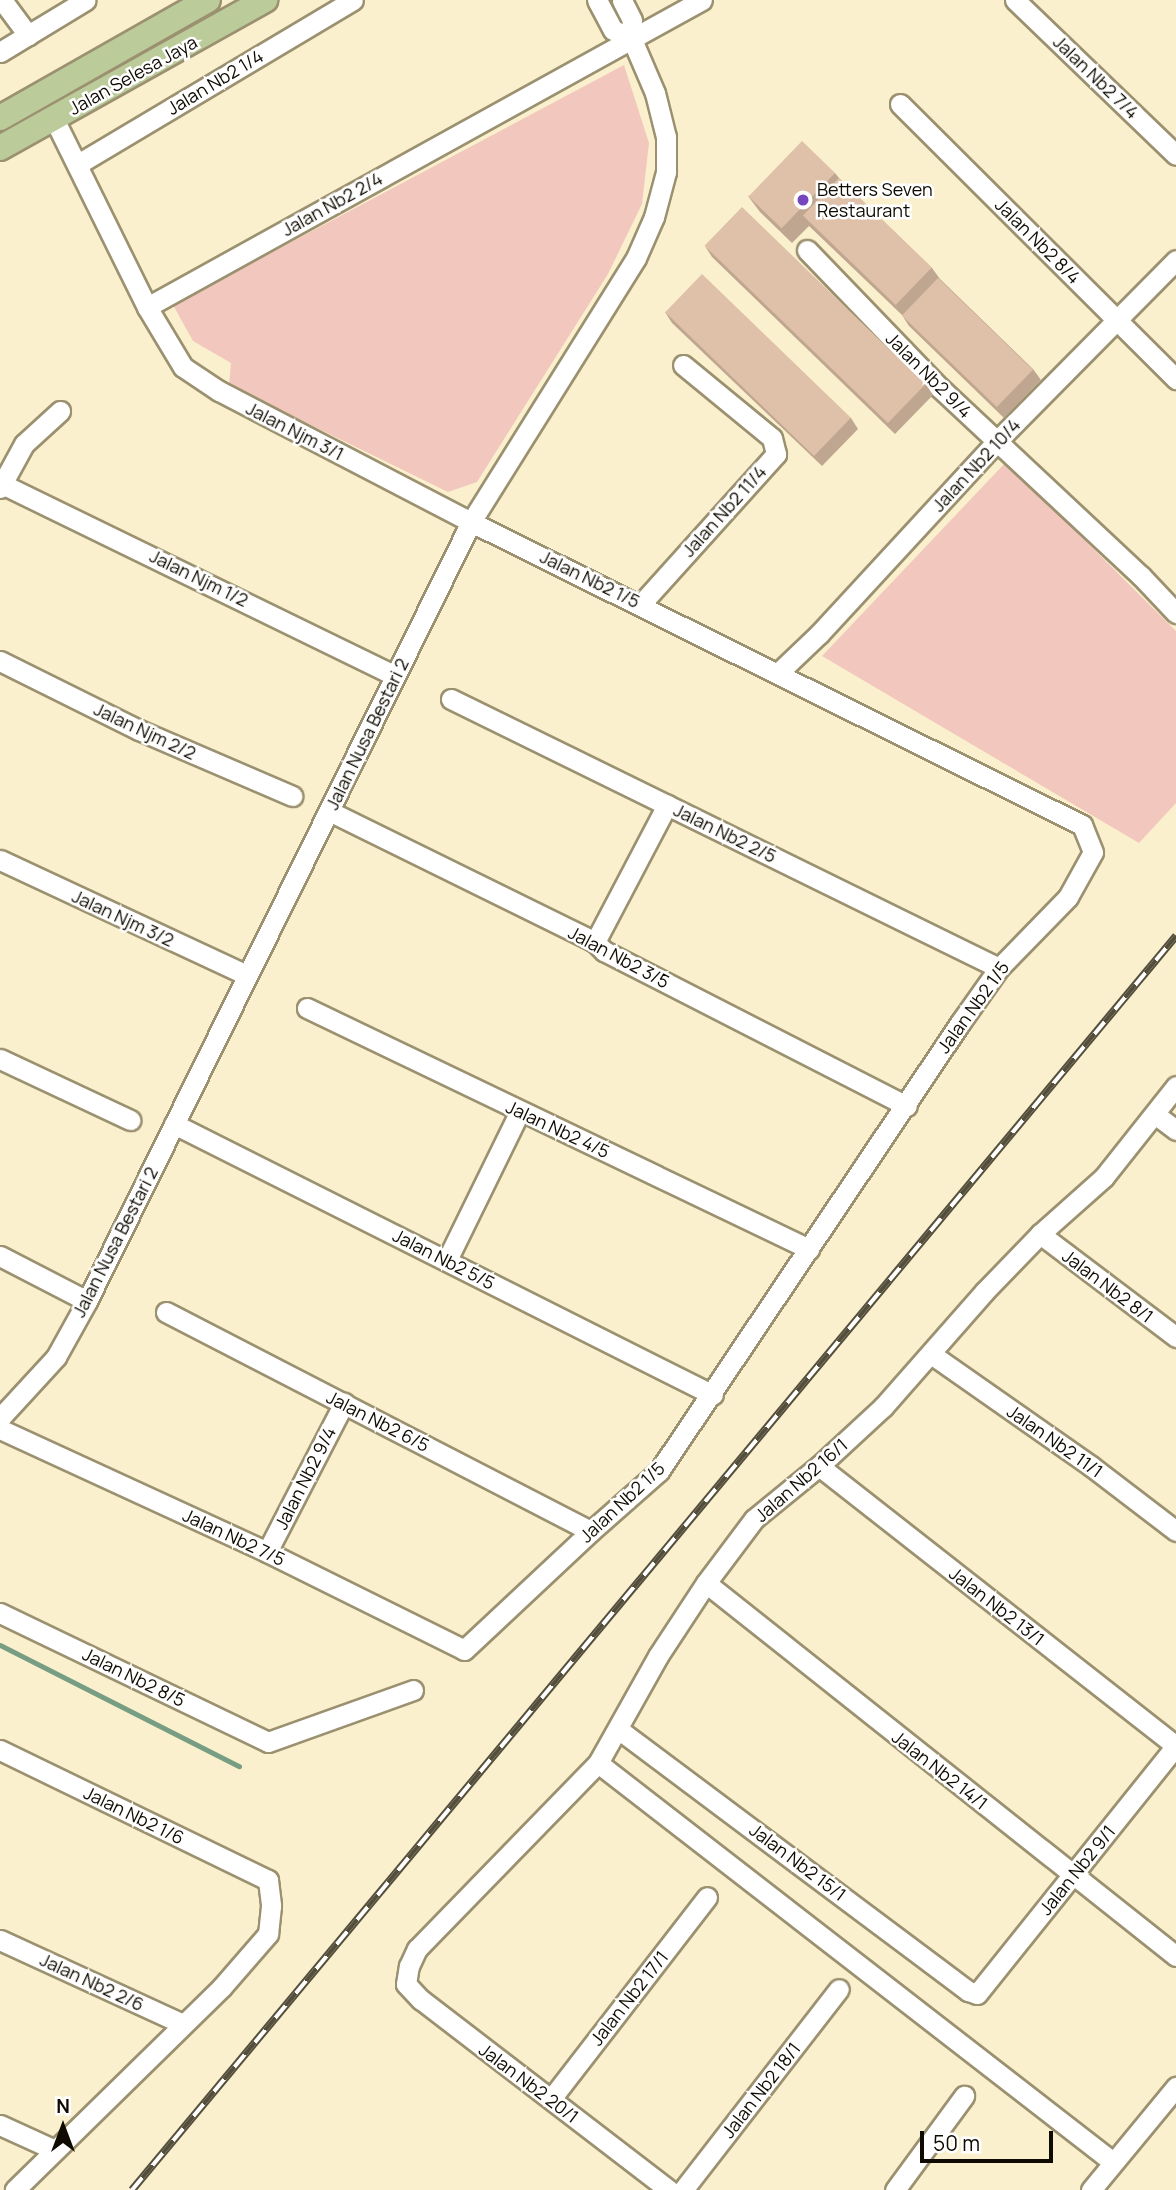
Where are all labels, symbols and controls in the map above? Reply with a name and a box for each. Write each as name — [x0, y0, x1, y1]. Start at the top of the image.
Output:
street label: Jalan Selesa Jaya — [65, 31, 201, 119]
street label: Jalan Nb2 7/4 — [1049, 31, 1143, 123]
street label: Jalan Nb2 1/4 — [163, 45, 267, 119]
street label: Jalan Nb2 2/4 — [278, 168, 386, 240]
place label: Betters Seven Restaurant — [817, 179, 933, 222]
marker: Betters Seven Restaurant — [795, 192, 811, 208]
street label: Jalan Nb2 8/4 — [991, 194, 1085, 288]
street label: Jalan Nb2 9/4 — [882, 328, 976, 422]
street label: Jalan Njm 3/1 — [243, 397, 347, 465]
street label: Jalan Nb2 10/4 — [927, 414, 1025, 516]
street label: Jalan Nb2 11/4 — [677, 461, 771, 561]
street label: Jalan Njm 1/2 — [146, 545, 252, 611]
street label: Jalan Nb2 1/5 — [537, 546, 643, 612]
street label: Jalan Nusa Bestari 2 — [321, 655, 413, 813]
street label: Jalan Njm 2/2 — [91, 698, 199, 764]
street label: Jalan Nb2 2/5 — [670, 799, 780, 867]
street label: Jalan Njm 3/2 — [69, 885, 177, 951]
street label: Jalan Nb2 3/5 — [565, 921, 673, 993]
street label: Jalan Nb2 1/5 — [933, 957, 1013, 1057]
street label: Jalan Nb2 4/5 — [503, 1096, 613, 1162]
street label: Jalan Nusa Bestari 2 — [68, 1163, 162, 1321]
street label: Jalan Nb2 5/5 — [389, 1224, 499, 1294]
street label: Jalan Nb2 8/1 — [1058, 1245, 1158, 1327]
street label: Jalan Nb2 6/5 — [323, 1386, 433, 1456]
street label: Jalan Nb2 11/1 — [1003, 1400, 1107, 1482]
street label: Jalan Nb2 9/4 — [270, 1423, 340, 1533]
street label: Jalan Nb2 16/1 — [750, 1434, 852, 1526]
street label: Jalan Nb2 1/5 — [575, 1457, 669, 1547]
street label: Jalan Nb2 7/5 — [180, 1504, 288, 1570]
street label: Jalan Nb2 13/1 — [945, 1562, 1049, 1650]
street label: Jalan Nb2 8/5 — [79, 1643, 189, 1711]
street label: Jalan Nb2 14/1 — [888, 1726, 992, 1814]
street label: Jalan Nb2 1/6 — [80, 1781, 188, 1849]
street label: Jalan Nb2 15/1 — [746, 1819, 850, 1905]
street label: Jalan Nb2 9/1 — [1034, 1821, 1120, 1919]
street label: Jalan Nb2 17/1 — [585, 1947, 673, 2049]
street label: Jalan Nb2 2/6 — [37, 1949, 147, 2015]
street label: Jalan Nb2 18/1 — [717, 2038, 805, 2142]
street label: Jalan Nb2 20/1 — [475, 2039, 583, 2127]
north arrow — [28, 2092, 98, 2162]
text: N — [56, 2093, 70, 2119]
scale bar — [924, 2116, 1057, 2160]
text: 50 m — [933, 2129, 980, 2157]

